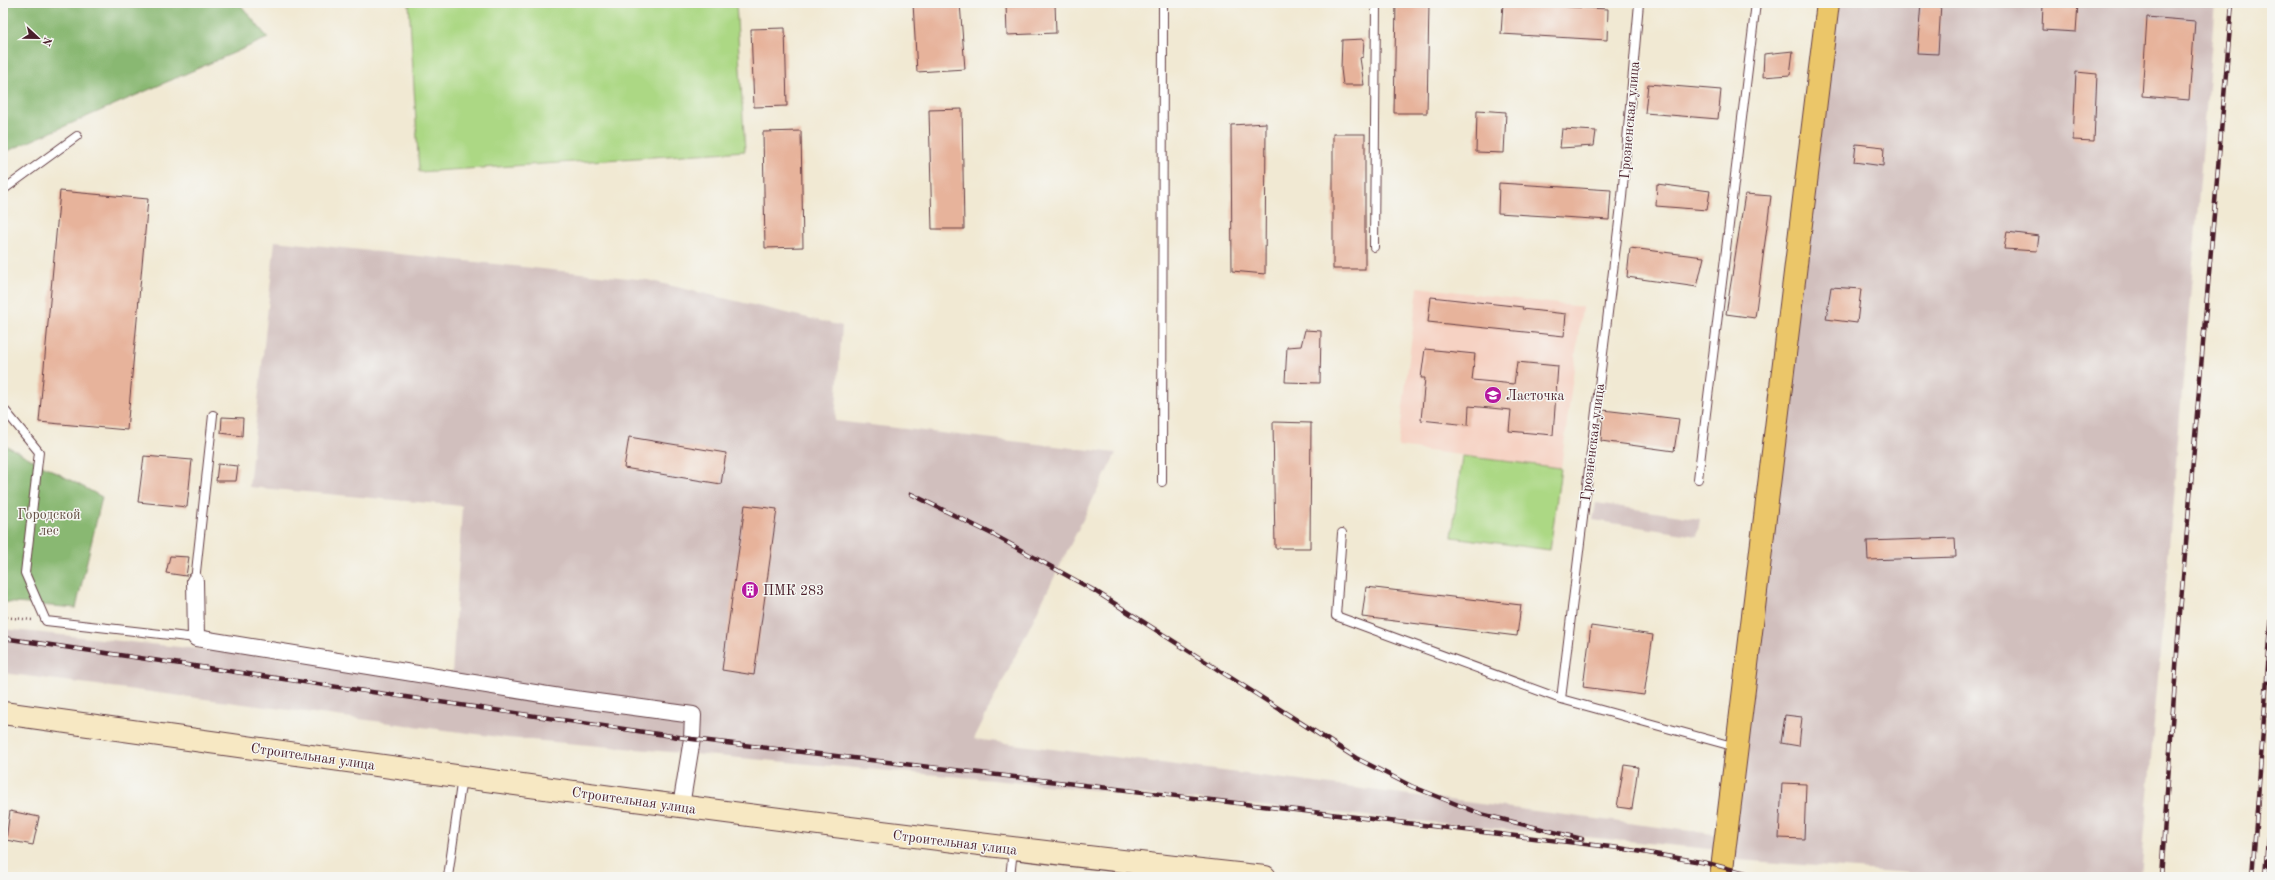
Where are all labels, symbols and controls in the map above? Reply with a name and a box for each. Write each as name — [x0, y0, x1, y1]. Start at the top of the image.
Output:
north arrow — [18, 18, 58, 58]
text: N — [39, 35, 53, 48]
street label: Грозненская улица — [1618, 61, 1642, 180]
street label: Грозненская улица — [1579, 383, 1607, 502]
school or university icon: Ласточка — [1483, 385, 1503, 405]
place label: Ласточка — [1506, 389, 1564, 403]
park label: Городской лес — [17, 508, 81, 538]
building icon: ПМК 283 — [740, 580, 760, 600]
place label: ПМК 283 — [763, 584, 824, 598]
street label: Строительная улица — [250, 741, 376, 773]
street label: Строительная улица — [571, 785, 697, 817]
street label: Строительная улица — [892, 828, 1018, 858]

